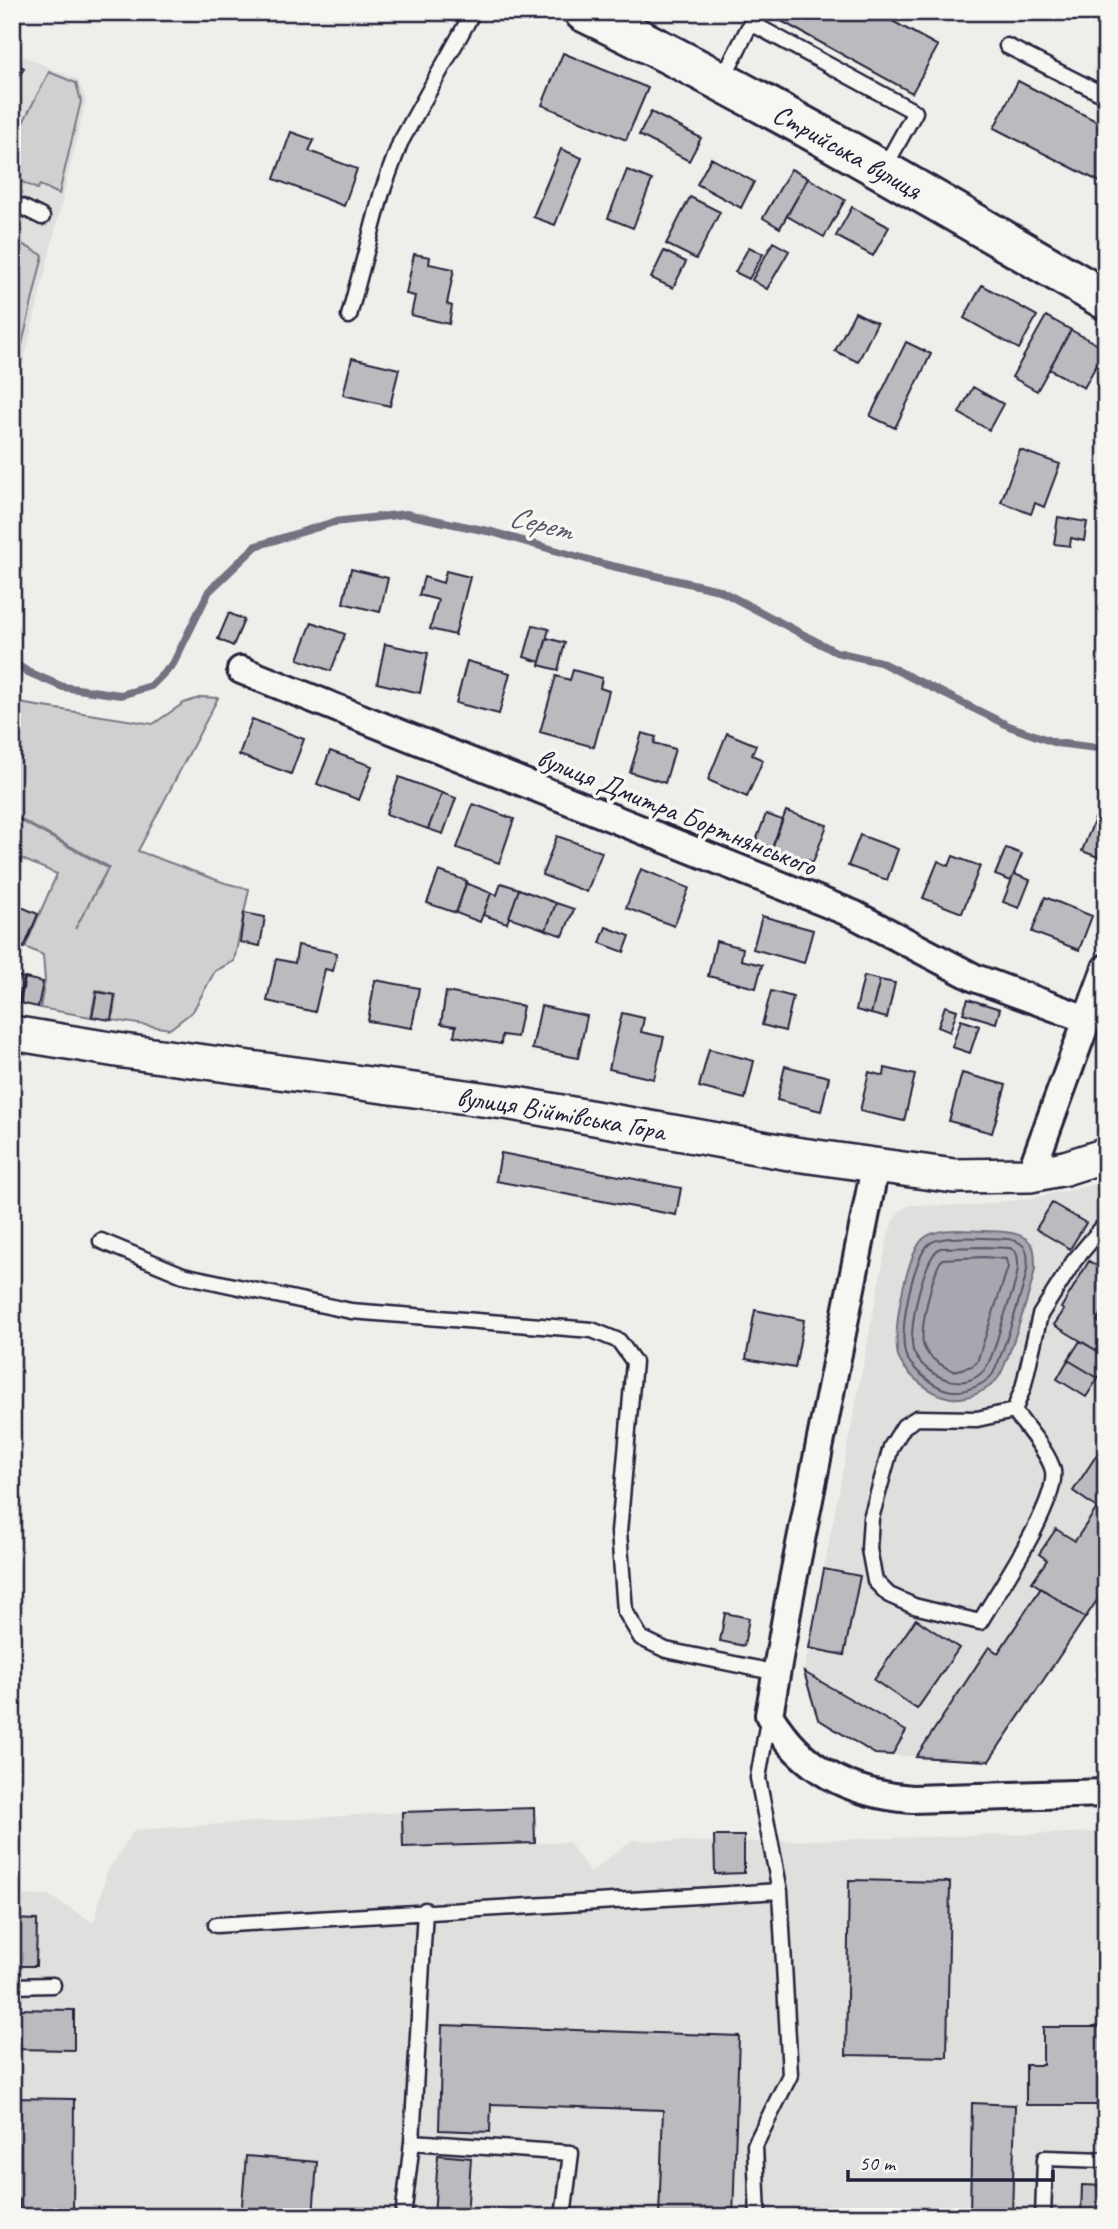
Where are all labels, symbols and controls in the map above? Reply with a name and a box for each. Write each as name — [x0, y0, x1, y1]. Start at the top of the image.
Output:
street label: Стрийська вулиця — [767, 96, 929, 207]
water label: Серет — [506, 497, 580, 550]
street label: вулиця Дмитра Бортнянського — [532, 739, 823, 884]
street label: вулиця Війтівська Гора — [455, 1079, 670, 1149]
scale bar — [848, 2138, 1053, 2182]
text: 50 m — [859, 2150, 897, 2176]

